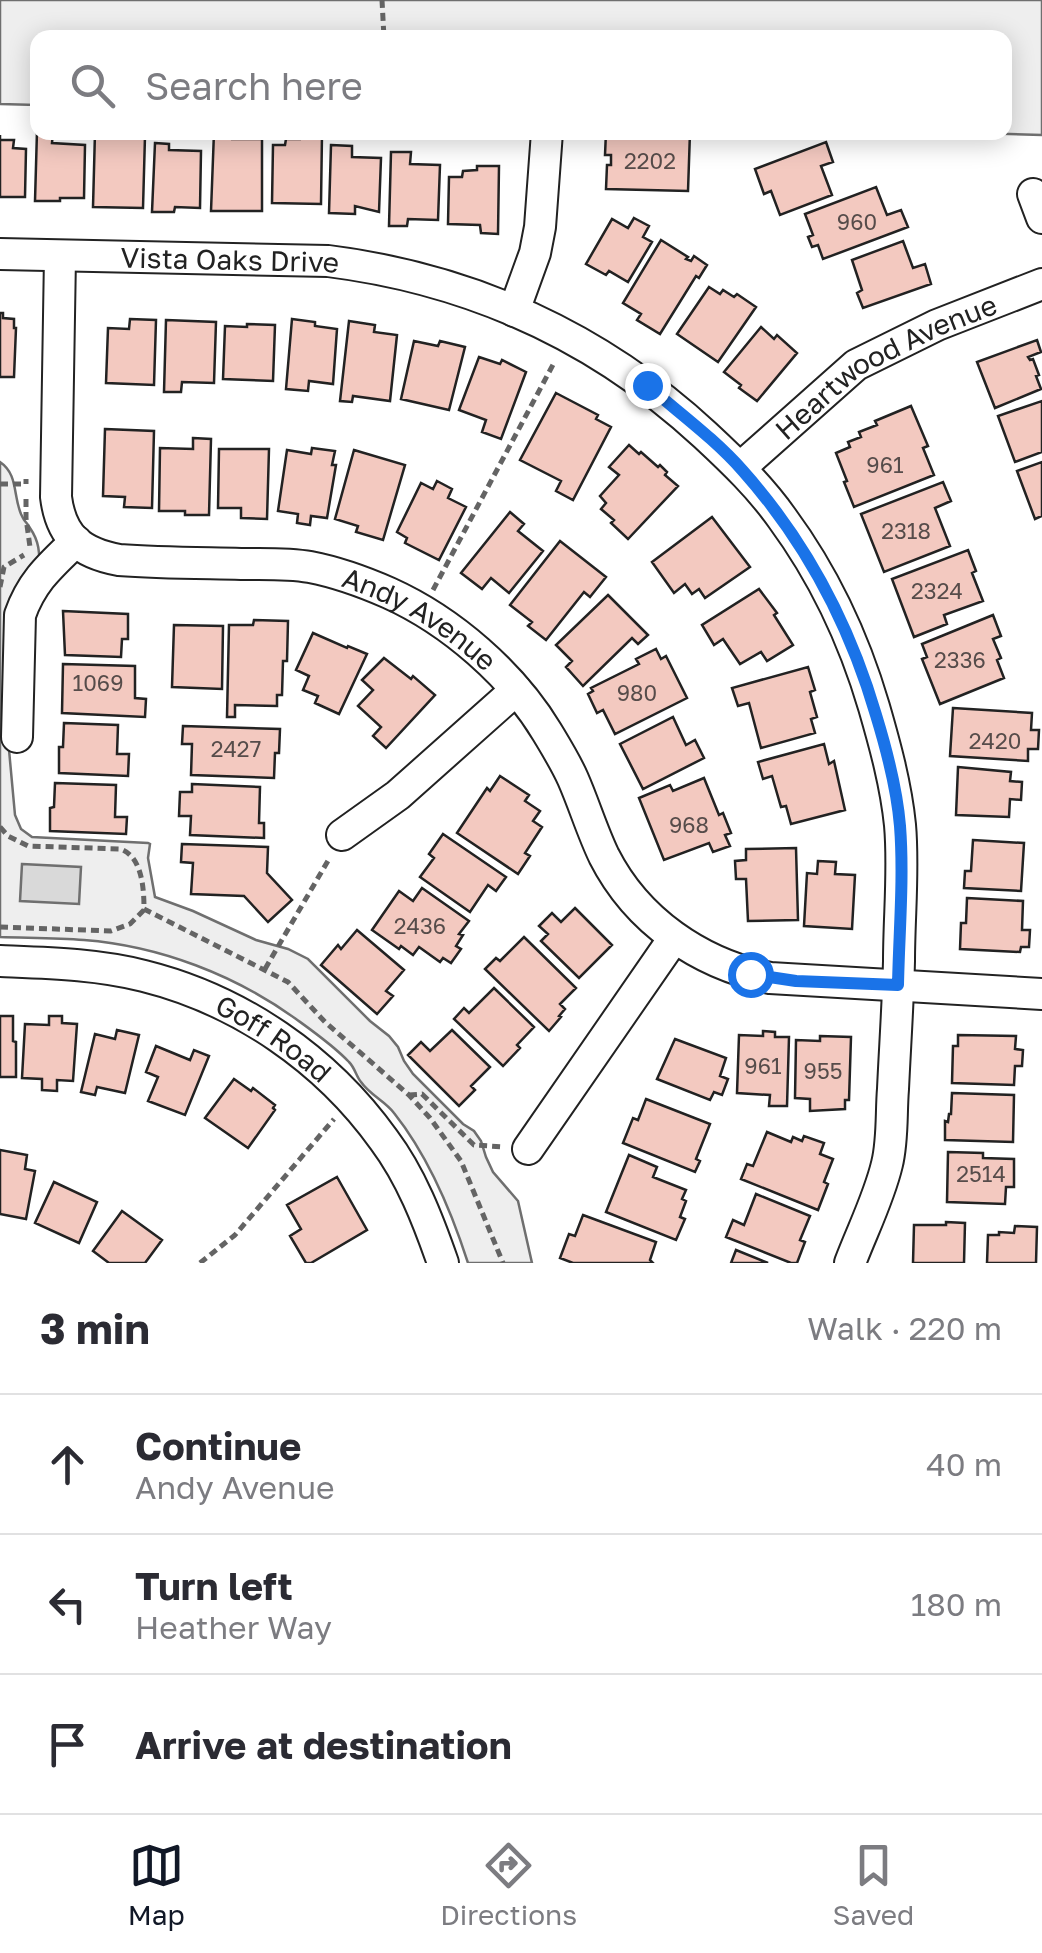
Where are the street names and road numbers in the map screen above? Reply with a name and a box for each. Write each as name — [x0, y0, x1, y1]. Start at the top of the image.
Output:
street label: Vista Oaks Drive — [120, 240, 341, 279]
street label: Heartwood Avenue — [768, 287, 1001, 446]
street label: Andy Avenue — [339, 560, 504, 677]
street label: Goff Road — [211, 987, 339, 1088]

